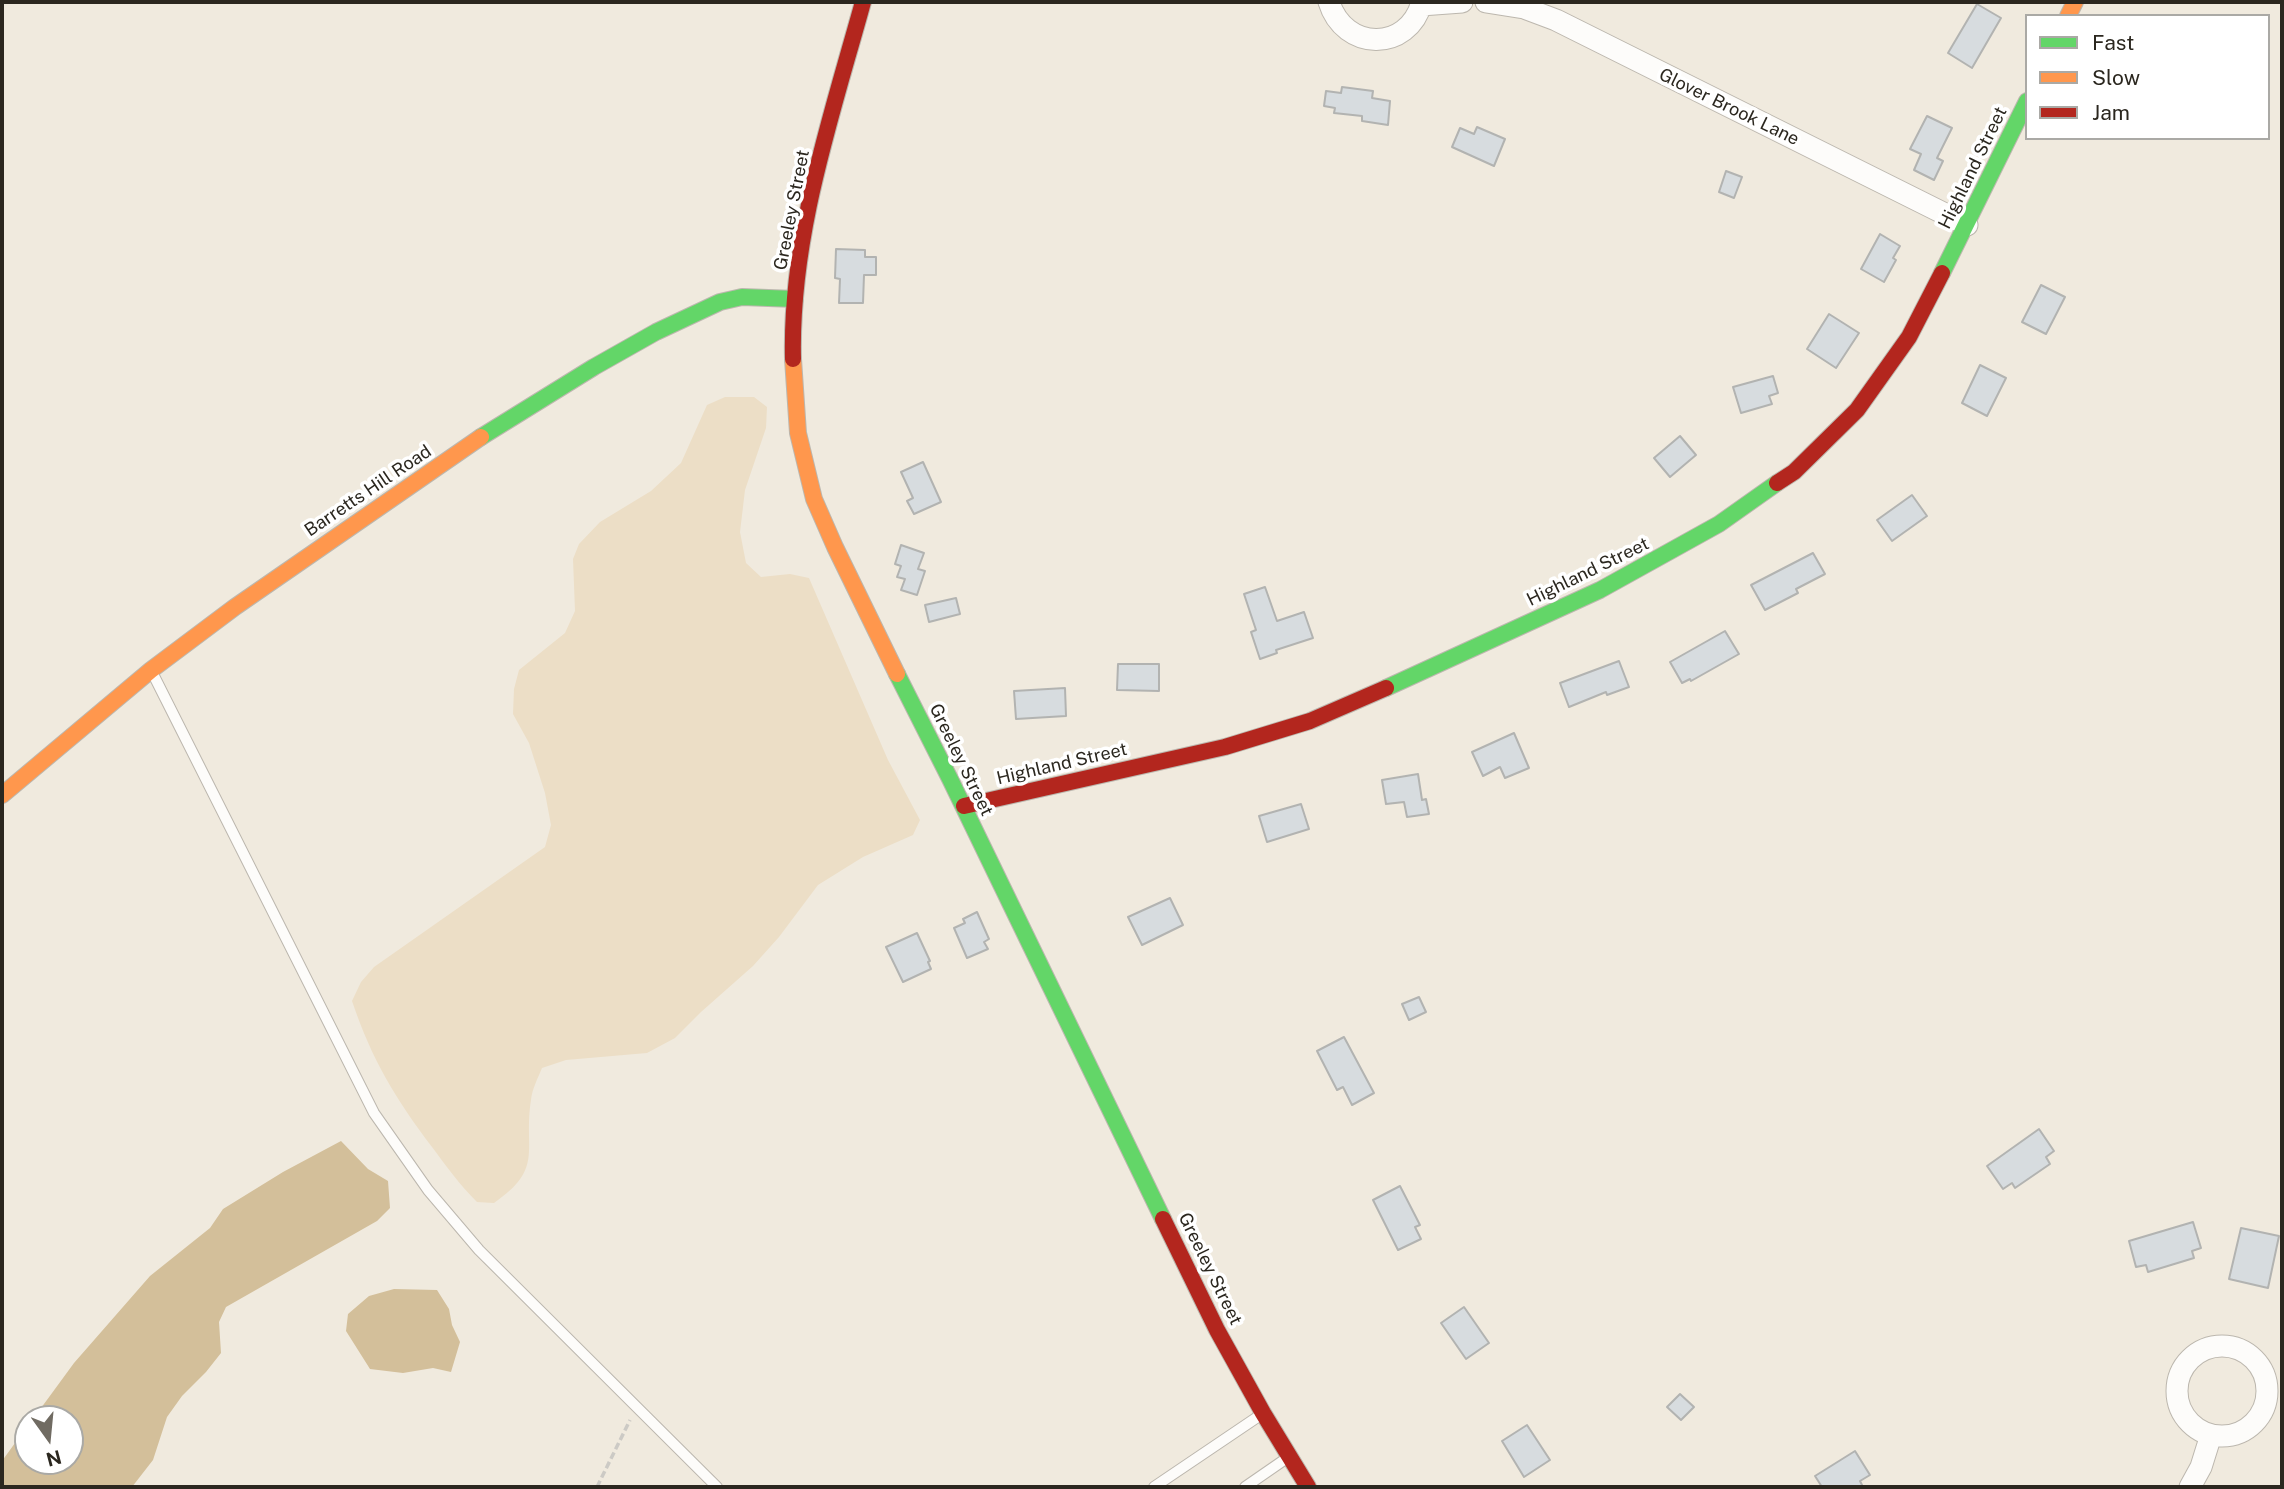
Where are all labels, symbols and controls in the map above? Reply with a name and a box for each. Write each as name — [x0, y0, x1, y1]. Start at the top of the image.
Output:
legend — [2025, 14, 2270, 140]
text: Fast — [2092, 30, 2134, 55]
street label: Glover Brook Lane — [1655, 64, 1803, 150]
text: Slow — [2092, 65, 2140, 90]
text: Jam — [2092, 100, 2130, 125]
street label: Highland Street — [1934, 103, 2012, 233]
street label: Greeley Street — [770, 148, 814, 272]
street label: Barretts Hill Road — [300, 441, 436, 541]
street label: Highland Street — [1523, 533, 1653, 611]
street label: Greeley Street — [925, 700, 997, 820]
street label: Highland Street — [995, 738, 1129, 790]
street label: Greeley Street — [1174, 1209, 1246, 1329]
north arrow — [14, 1405, 84, 1475]
text: N — [44, 1446, 64, 1471]

